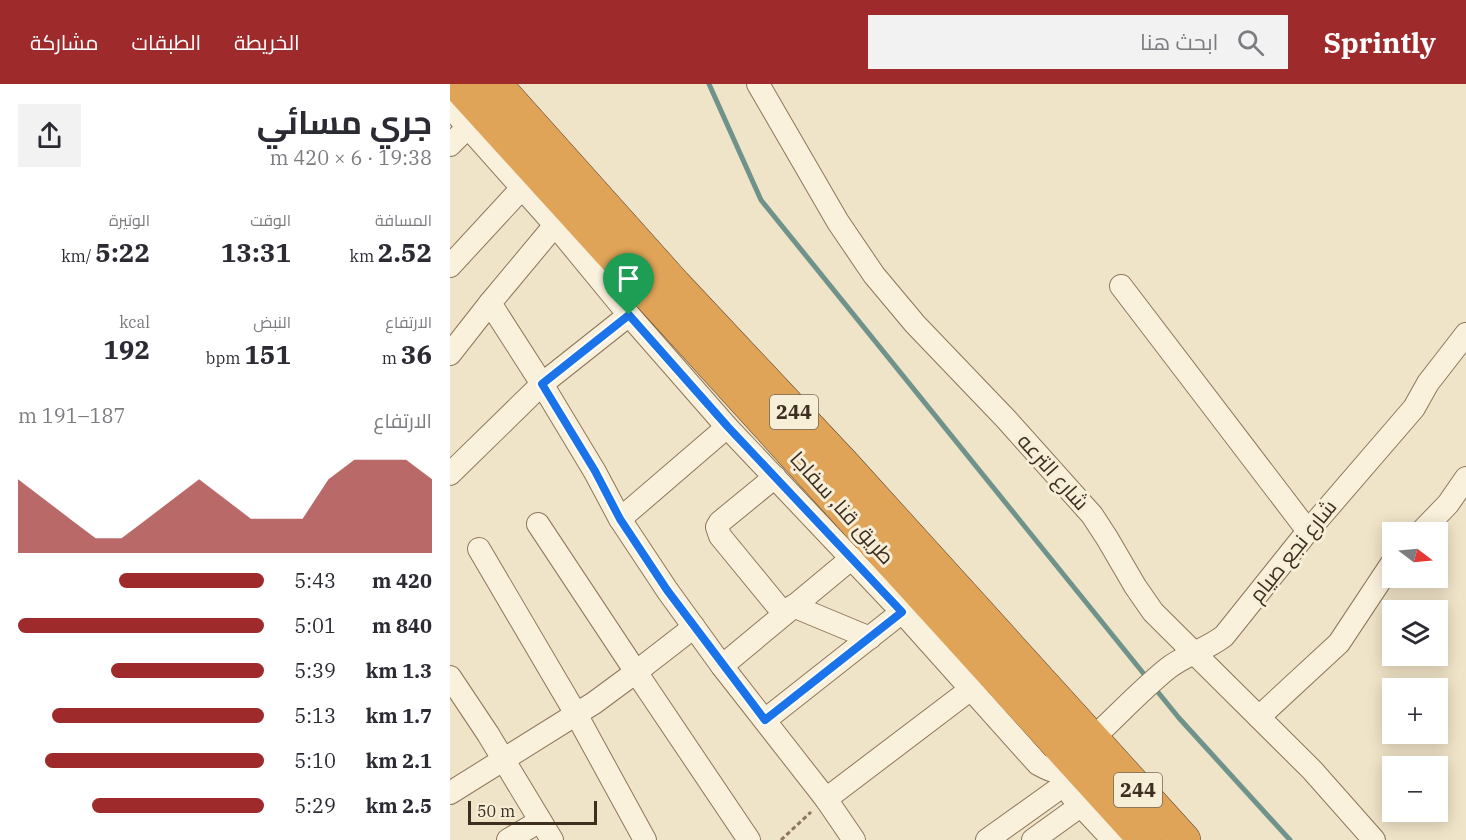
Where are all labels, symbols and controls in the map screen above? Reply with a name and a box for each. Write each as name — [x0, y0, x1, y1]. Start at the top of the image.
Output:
search box — [868, 15, 1288, 69]
text: Sprintly — [1324, 24, 1436, 61]
icon: search — [1234, 26, 1267, 59]
text: ابحث هنا — [1140, 27, 1219, 56]
text: مشاركة — [30, 28, 99, 56]
text: الطبقات — [132, 28, 201, 56]
text: الخريطة — [234, 28, 300, 56]
text: جري مسائي — [257, 100, 432, 143]
button: share — [18, 104, 81, 167]
text: 19:38 · 6 × 420 m — [269, 144, 432, 171]
text: الوتيرة — [109, 210, 150, 230]
text: الوقت — [250, 210, 291, 230]
text: المسافة — [375, 210, 432, 230]
text: 5:22 — [95, 235, 150, 269]
text: 13:31 — [221, 235, 291, 269]
text: 2.52 — [378, 235, 432, 269]
text: /km — [61, 246, 95, 266]
text: km — [350, 246, 378, 266]
pin — [603, 253, 654, 315]
icon: arrive — [612, 262, 645, 295]
text: kcal — [119, 312, 150, 332]
text: النبض — [253, 312, 291, 332]
text: الارتفاع — [385, 312, 432, 332]
text: 192 — [103, 332, 150, 366]
text: 151 — [244, 337, 291, 371]
text: 36 — [401, 337, 432, 371]
text: bpm — [206, 348, 244, 368]
text: m — [382, 348, 401, 368]
road number: 244 — [770, 395, 818, 429]
text: 187–191 m — [18, 402, 125, 429]
text: الارتفاع — [373, 407, 432, 434]
street label: شارع الترعه — [1011, 427, 1096, 516]
street label: طريق قنا, سفاجا — [784, 445, 901, 570]
street label: شارع نجع صيام — [1242, 493, 1343, 608]
north arrow — [1382, 522, 1448, 588]
map controls — [1382, 522, 1448, 822]
text: 5:43 — [294, 567, 336, 594]
text: 420 m — [372, 567, 432, 594]
button: layers — [1382, 600, 1448, 666]
text: 5:01 — [294, 612, 336, 639]
text: 840 m — [372, 612, 432, 639]
text: 5:39 — [294, 657, 336, 684]
text: 1.3 km — [366, 657, 432, 684]
button: + — [1382, 678, 1448, 744]
text: 5:13 — [294, 702, 336, 729]
text: 1.7 km — [366, 702, 432, 729]
text: 5:10 — [294, 747, 336, 774]
text: 2.1 km — [366, 747, 432, 774]
button: − — [1382, 756, 1448, 822]
road number: 244 — [1114, 773, 1162, 807]
text: 5:29 — [294, 792, 336, 819]
text: 2.5 km — [366, 792, 432, 819]
scale bar — [468, 798, 597, 826]
text: 50 m — [477, 801, 515, 821]

